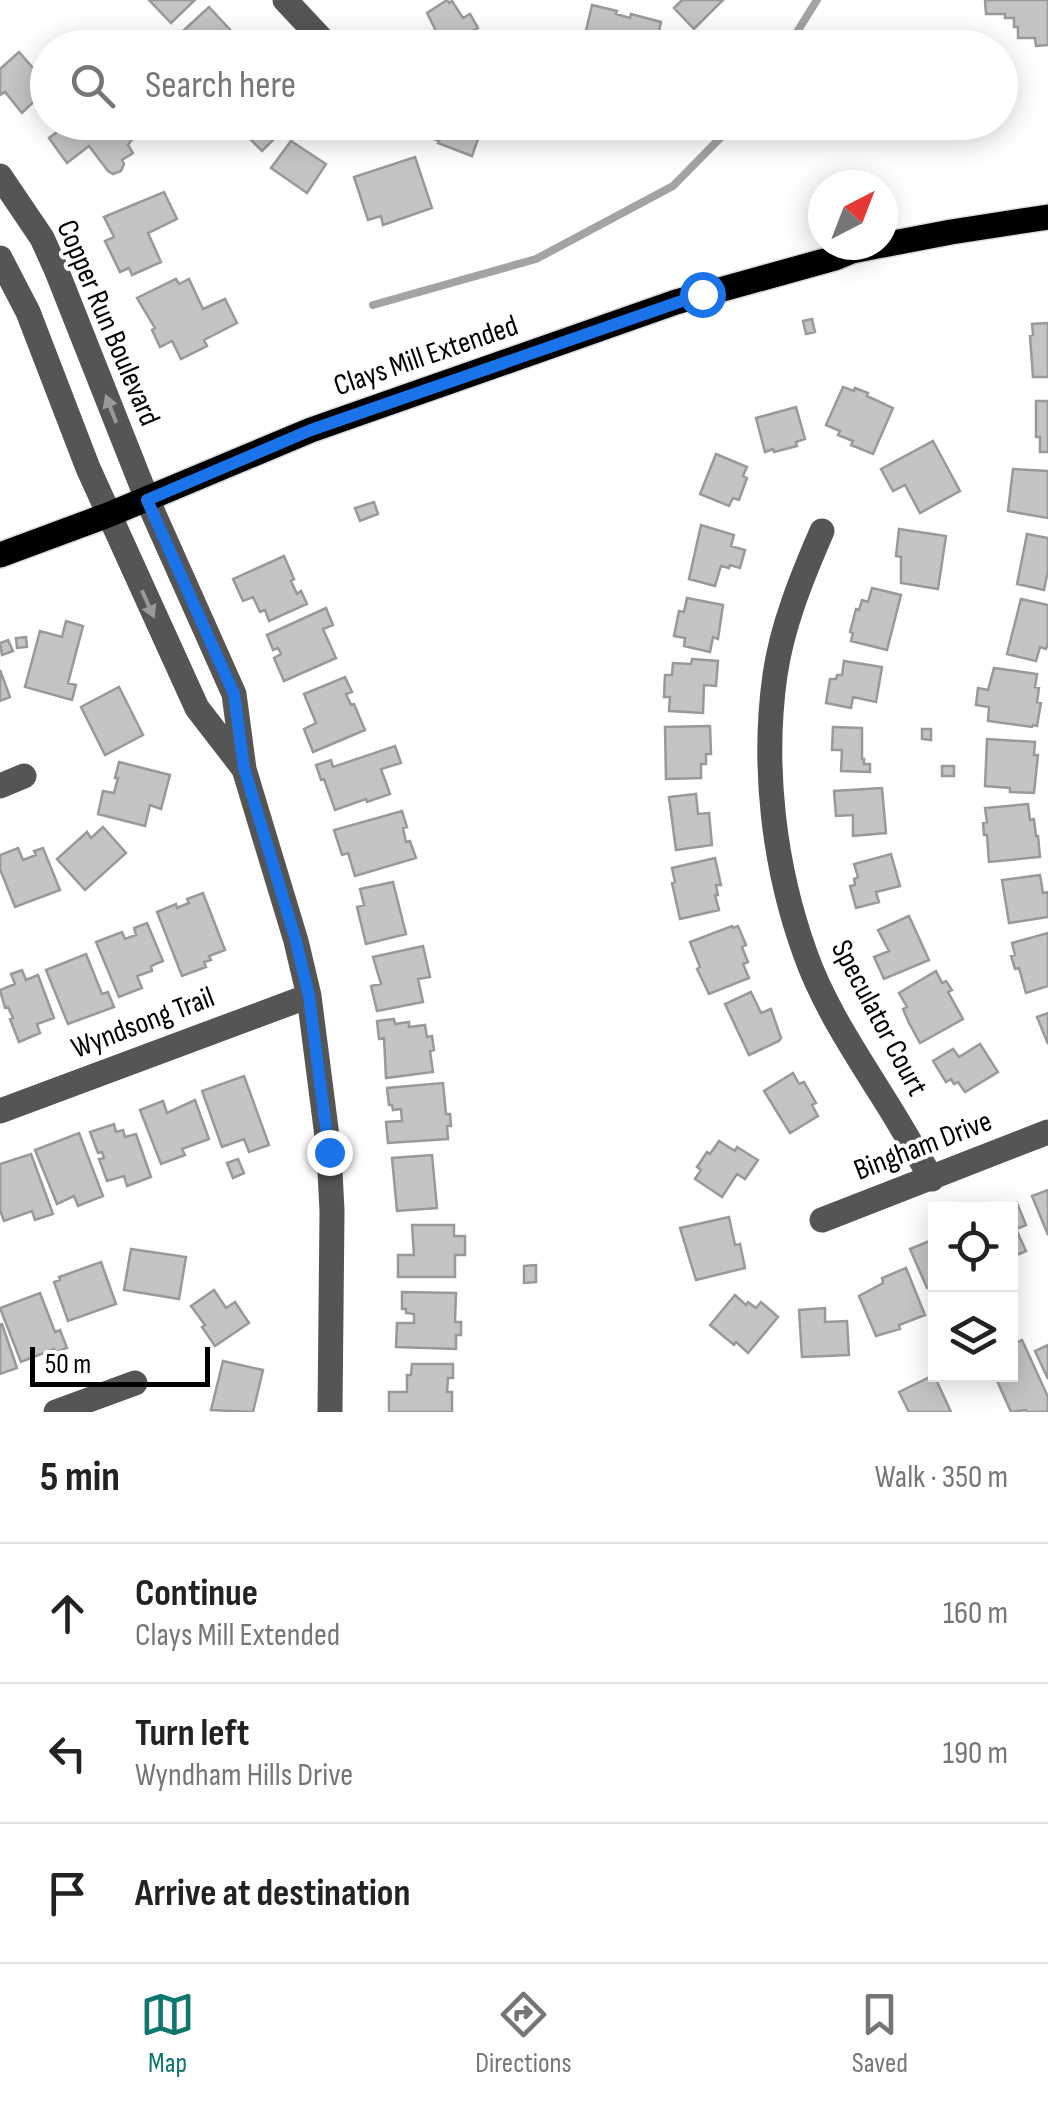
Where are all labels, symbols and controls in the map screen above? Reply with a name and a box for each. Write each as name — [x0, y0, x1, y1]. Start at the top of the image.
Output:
search box — [30, 30, 1018, 140]
icon: search — [65, 58, 120, 113]
text: Search here — [145, 63, 296, 108]
north arrow — [808, 170, 898, 260]
street label: Copper Run Boulevard — [48, 215, 168, 431]
route start — [680, 272, 726, 318]
street label: Clays Mill Extended — [329, 308, 523, 404]
one-way arrow — [103, 393, 118, 423]
one-way arrow — [140, 589, 156, 619]
street label: Speculator Court — [823, 934, 935, 1102]
street label: Wyndsong Trail — [67, 979, 219, 1067]
street label: Bingham Drive — [849, 1103, 997, 1189]
route end — [307, 1130, 353, 1176]
map controls — [928, 1202, 1018, 1382]
button: locate — [928, 1202, 1018, 1292]
button: layers — [928, 1292, 1018, 1382]
scale bar — [30, 1342, 210, 1386]
text: 50 m — [45, 1348, 91, 1381]
text: 5 min — [40, 1452, 120, 1503]
text: Walk · 350 m — [875, 1458, 1008, 1497]
text: Continue — [135, 1571, 258, 1616]
icon: ahead — [40, 1586, 95, 1641]
text: 160 m — [943, 1594, 1008, 1633]
text: Clays Mill Extended — [135, 1616, 340, 1655]
text: Turn left — [135, 1711, 249, 1756]
icon: left — [40, 1726, 95, 1781]
text: 190 m — [943, 1734, 1008, 1773]
text: Wyndham Hills Drive — [135, 1756, 353, 1795]
icon: arrive — [40, 1866, 95, 1921]
text: Arrive at destination — [135, 1871, 410, 1916]
tab: Map — [140, 1987, 195, 2080]
tab: Directions — [475, 1987, 572, 2080]
tab: Saved — [852, 1987, 908, 2080]

